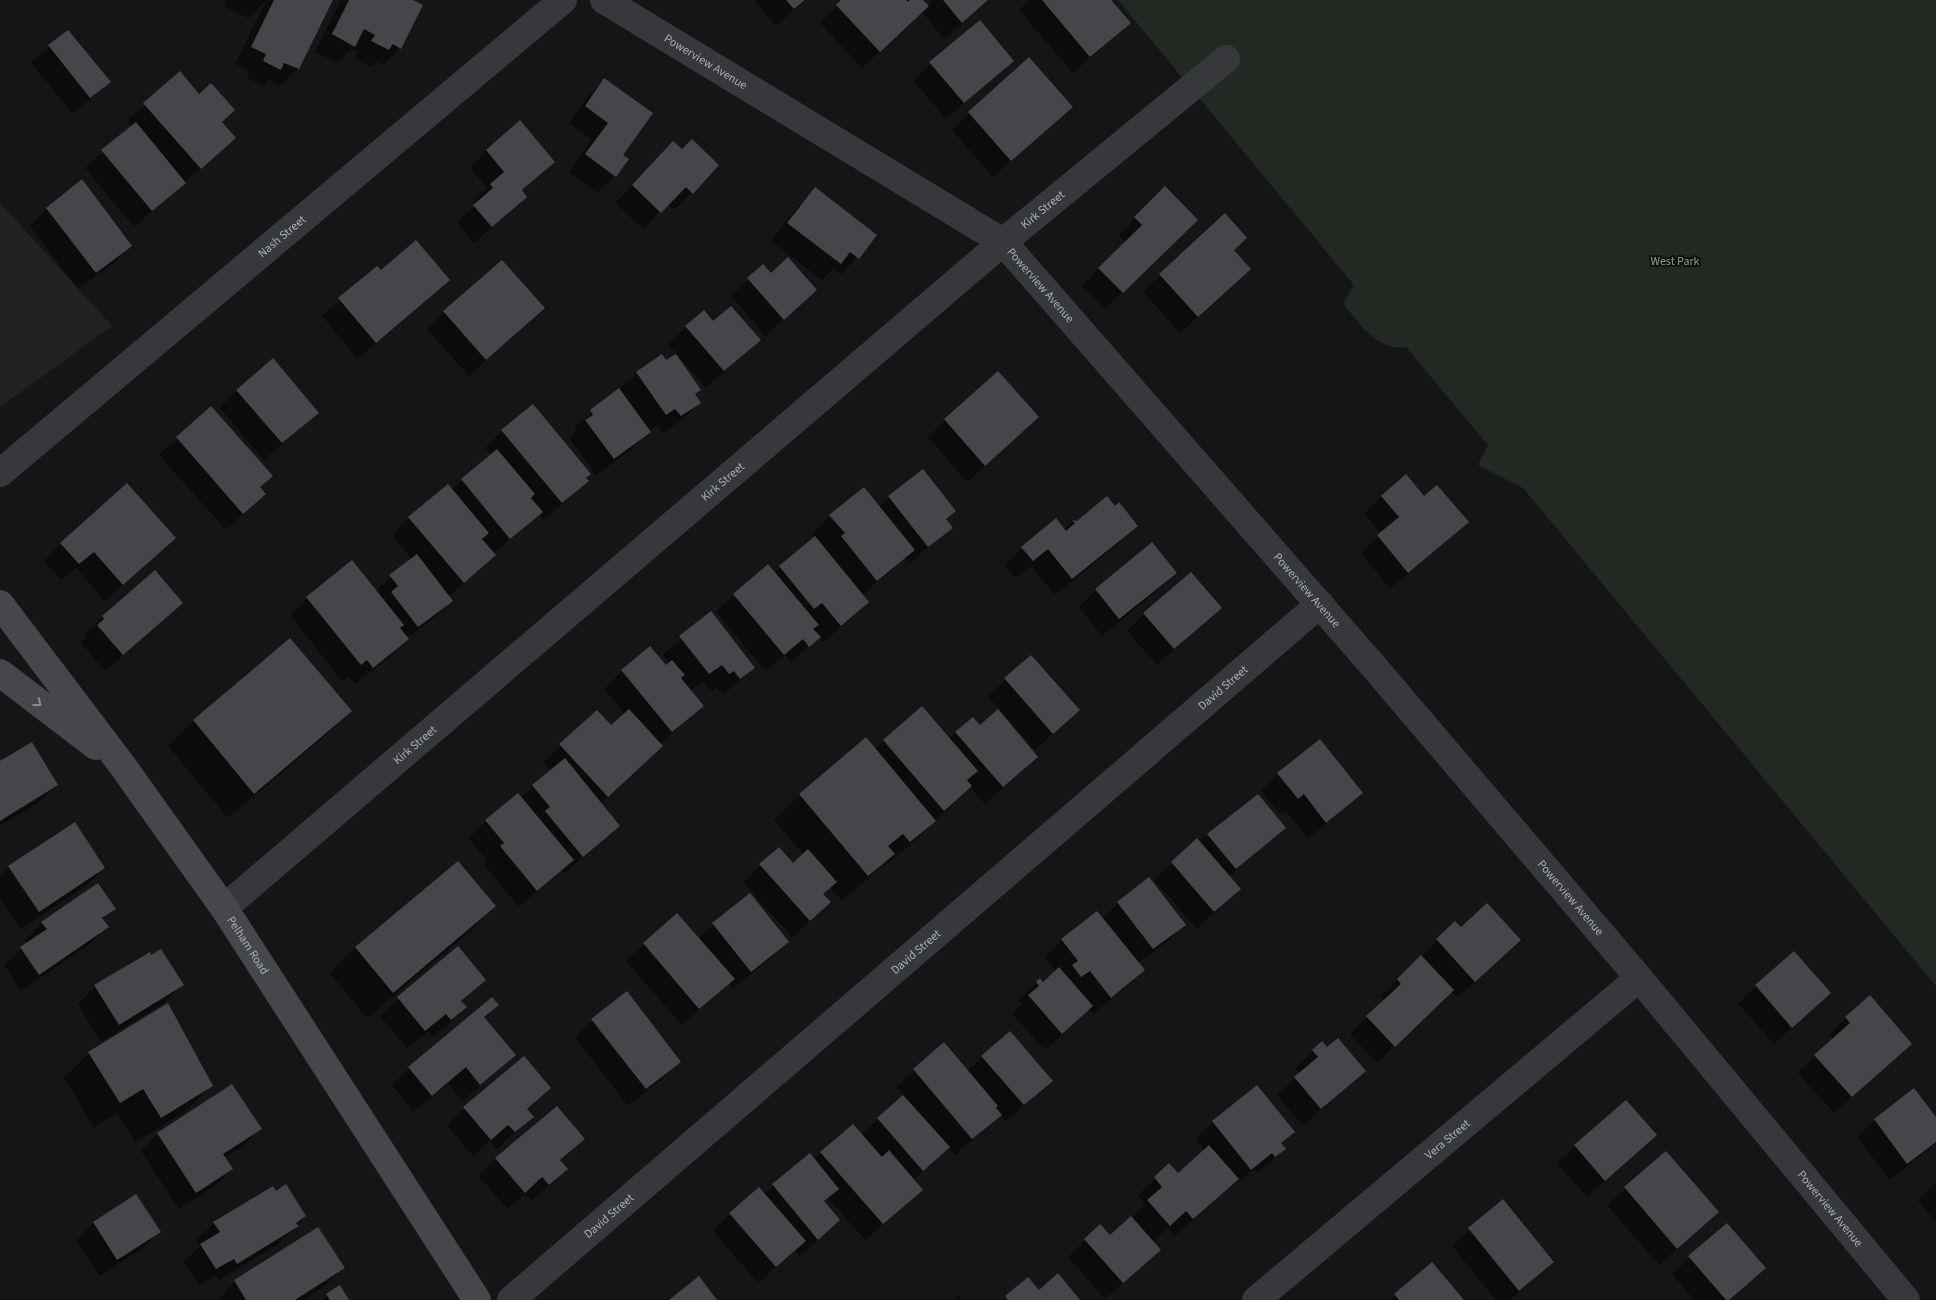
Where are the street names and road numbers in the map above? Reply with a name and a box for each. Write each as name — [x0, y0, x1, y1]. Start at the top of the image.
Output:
street label: Powerview Avenue — [661, 30, 751, 94]
street label: Kirk Street — [1017, 186, 1068, 233]
street label: Nash Street — [254, 211, 309, 261]
street label: Powerview Avenue — [1003, 244, 1078, 326]
street label: Kirk Street — [697, 458, 748, 505]
street label: Powerview Avenue — [1270, 549, 1345, 632]
street label: David Street — [1194, 661, 1252, 714]
street label: Kirk Street — [389, 721, 440, 768]
street label: Powerview Avenue — [1534, 856, 1608, 939]
street label: Pelham Road — [223, 913, 273, 978]
street label: David Street — [887, 925, 945, 978]
street label: Vera Street — [1421, 1115, 1474, 1163]
street label: Powerview Avenue — [1793, 1167, 1867, 1251]
street label: David Street — [580, 1189, 638, 1242]

